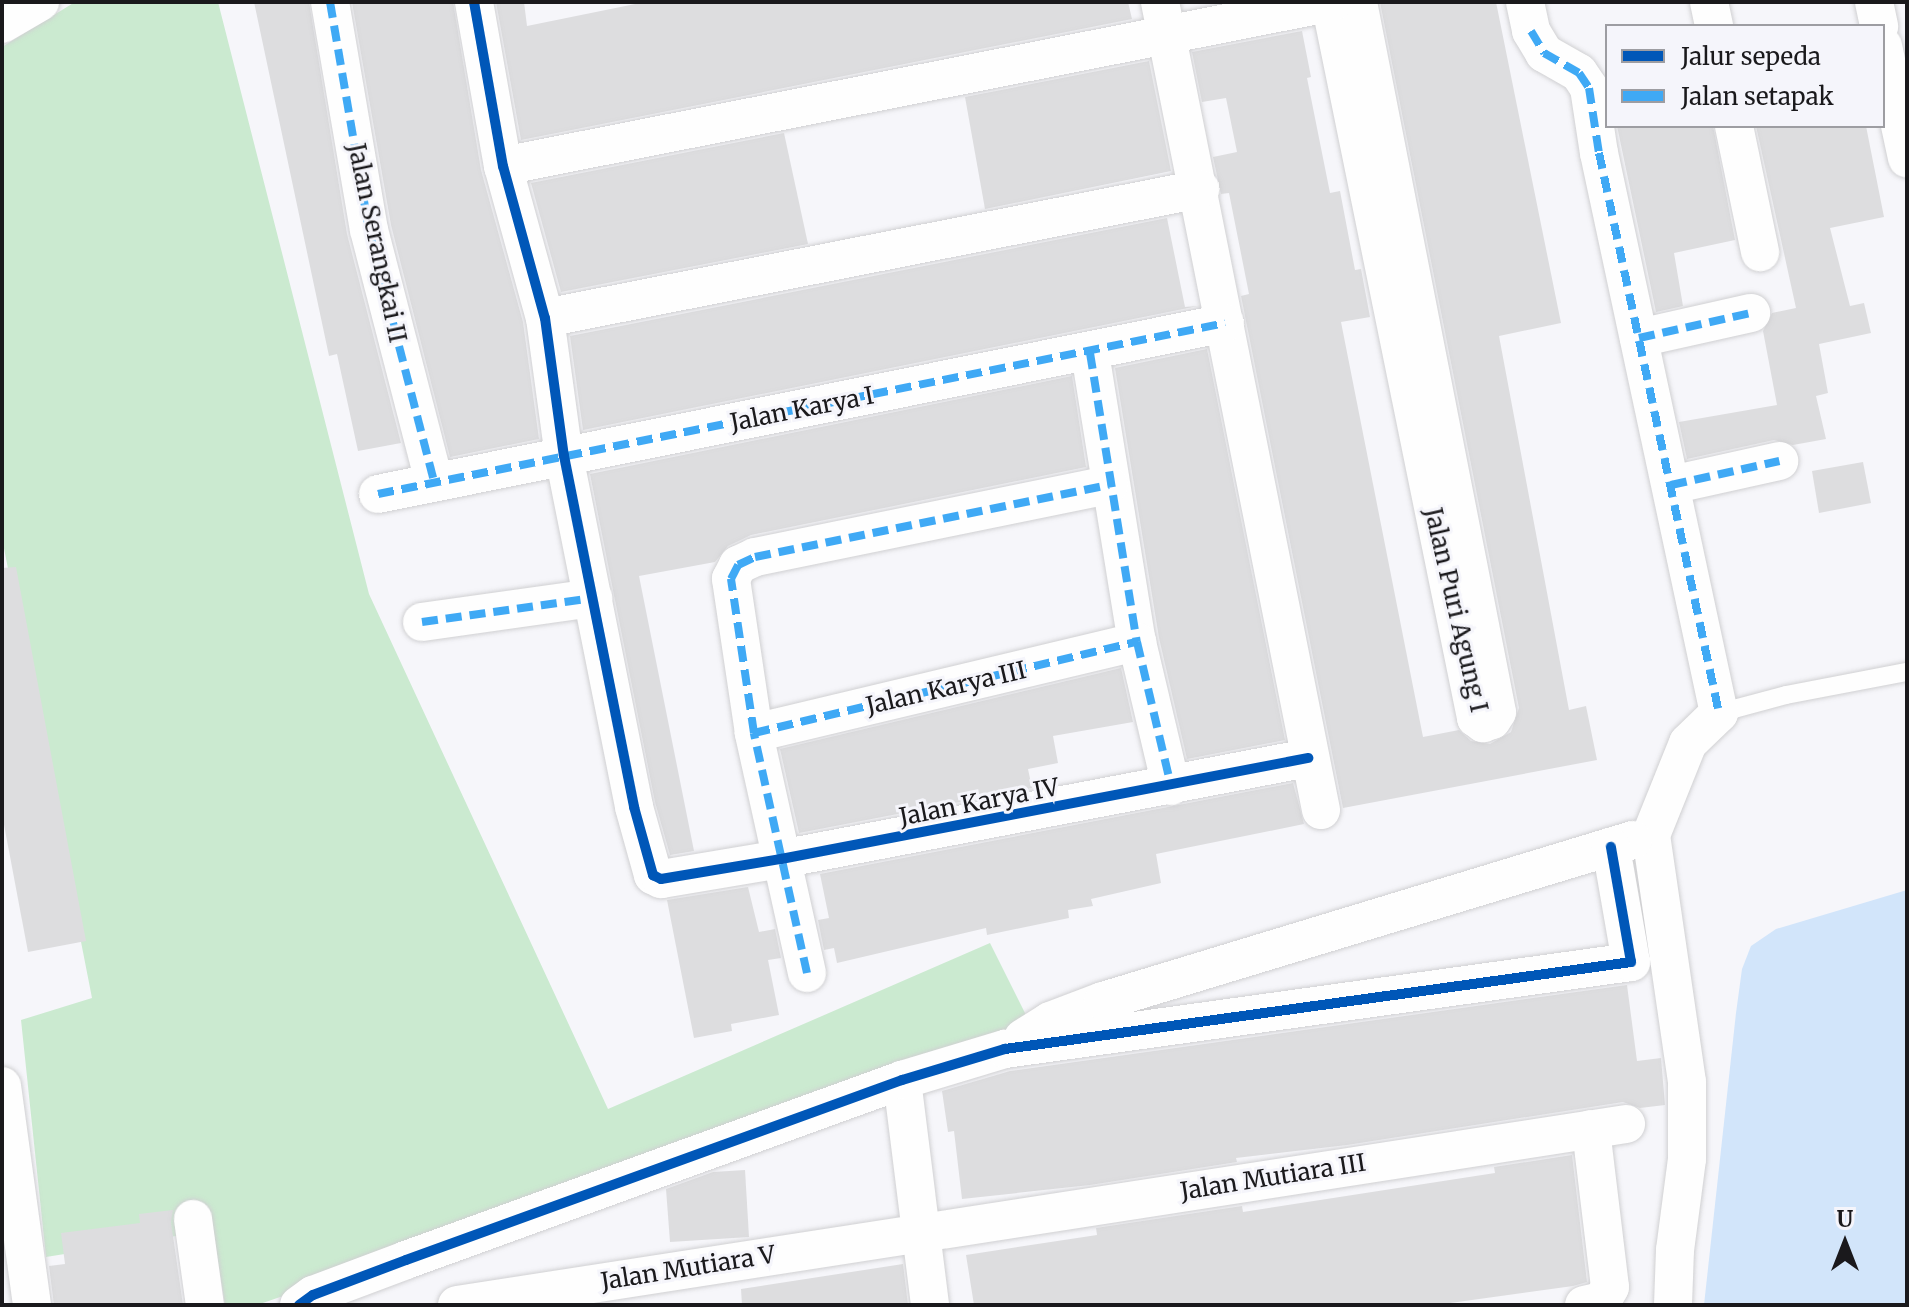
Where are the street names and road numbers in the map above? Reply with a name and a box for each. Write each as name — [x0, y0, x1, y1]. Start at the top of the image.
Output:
street label: Jalan Serangkai II — [342, 141, 412, 345]
street label: Jalan Karya I — [728, 381, 876, 437]
street label: Jalan Puri Agung I — [1418, 505, 1494, 715]
street label: Jalan Karya III — [863, 656, 1029, 720]
street label: Jalan Karya IV — [897, 772, 1061, 832]
street label: Jalan Mutiara III — [1178, 1148, 1368, 1206]
street label: Jalan Mutiara V — [599, 1240, 777, 1296]

